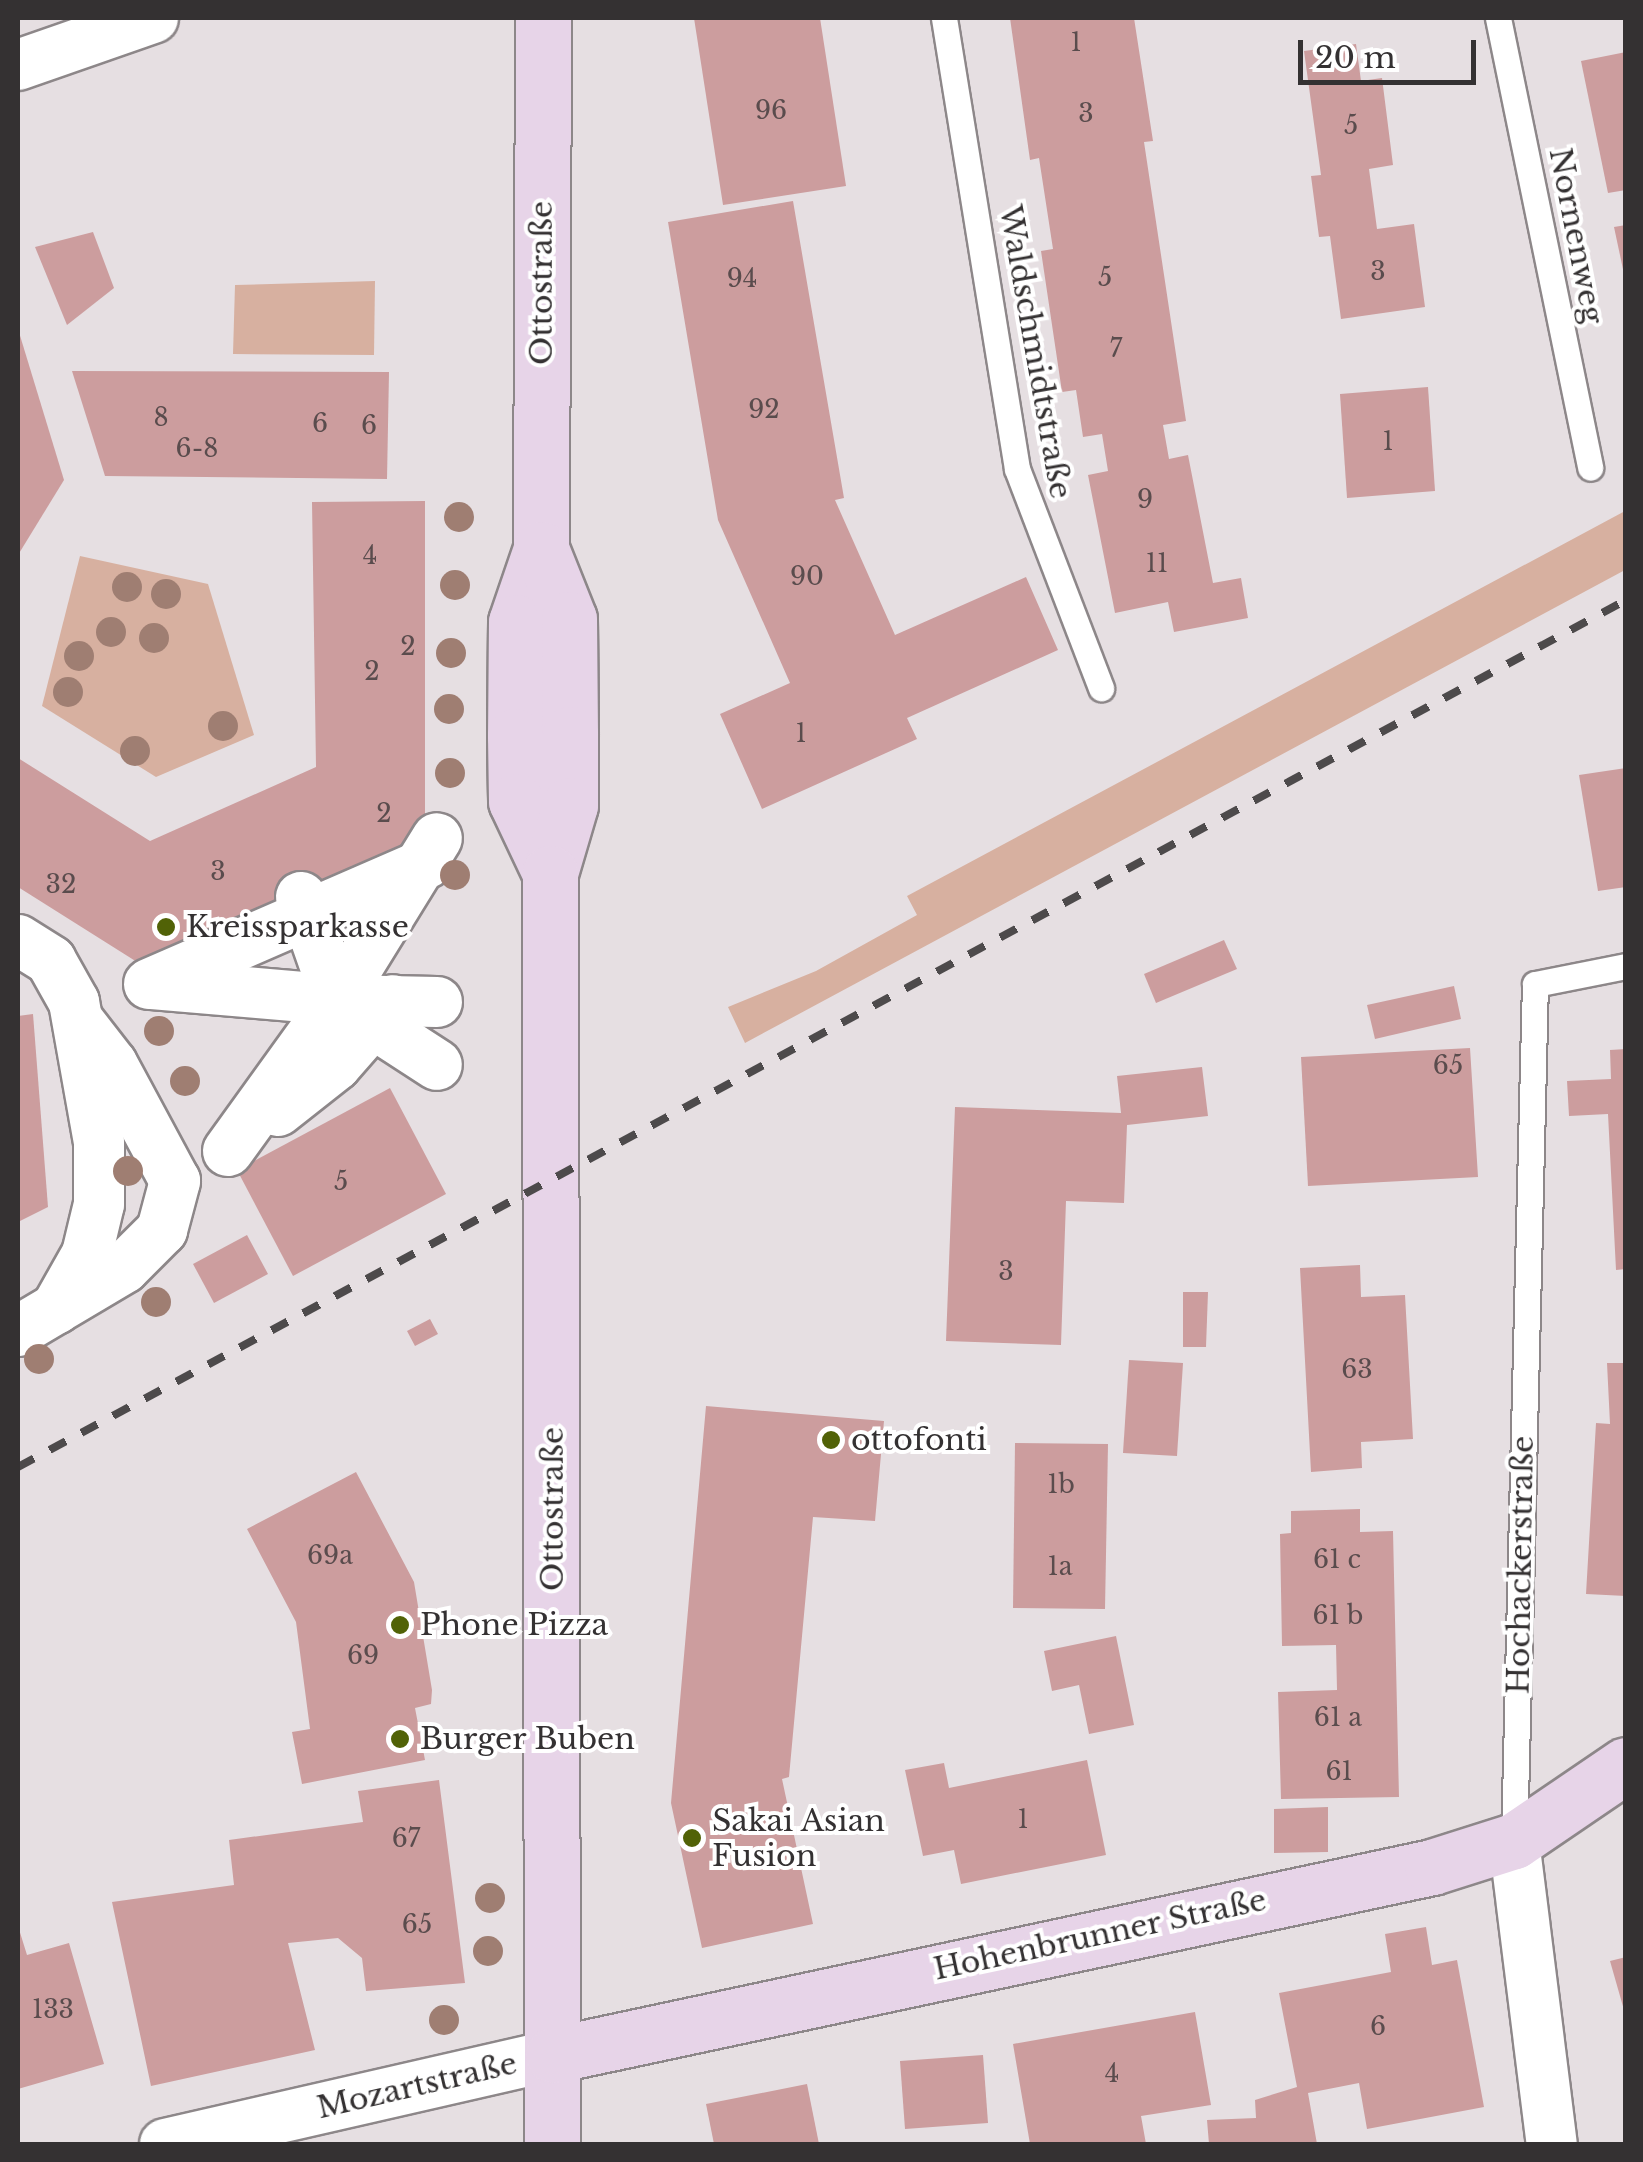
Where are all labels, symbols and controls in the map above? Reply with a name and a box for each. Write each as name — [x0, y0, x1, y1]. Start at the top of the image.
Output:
scale bar — [1303, 20, 1480, 82]
house number: 1 — [1070, 28, 1082, 58]
text: 20 m — [1315, 39, 1396, 76]
house number: 96 — [755, 96, 787, 126]
house number: 3 — [1078, 99, 1094, 129]
house number: 5 — [1344, 111, 1358, 141]
street label: Nornenweg — [1541, 145, 1611, 327]
street label: Ottostraße — [524, 201, 560, 365]
street label: Waldschmidtstraße — [991, 203, 1079, 501]
house number: 3 — [1370, 257, 1386, 287]
house number: 5 — [1098, 263, 1112, 293]
house number: 94 — [727, 264, 757, 294]
house number: 7 — [1110, 334, 1122, 364]
house number: 92 — [748, 395, 780, 425]
house number: 8 — [153, 403, 169, 433]
house number: 6 — [312, 409, 328, 439]
house number: 6 — [361, 411, 377, 441]
house number: 1 — [1382, 427, 1394, 457]
house number: 6-8 — [176, 434, 218, 464]
house number: 9 — [1137, 485, 1153, 515]
house number: 4 — [363, 541, 377, 571]
house number: 11 — [1146, 549, 1168, 579]
house number: 90 — [790, 562, 824, 592]
house number: 2 — [400, 632, 416, 662]
house number: 2 — [364, 657, 380, 687]
house number: 1 — [795, 719, 807, 749]
house number: 2 — [376, 799, 392, 829]
house number: 3 — [210, 857, 226, 887]
house number: 32 — [46, 870, 76, 900]
place label: Kreissparkasse — [186, 909, 409, 945]
marker: Kreissparkasse — [155, 916, 177, 938]
house number: 65 — [1433, 1051, 1463, 1081]
house number: 5 — [334, 1167, 348, 1197]
house number: 3 — [998, 1257, 1014, 1287]
house number: 63 — [1341, 1355, 1373, 1385]
place label: ottofonti — [851, 1422, 987, 1458]
street label: Ottostraße — [535, 1427, 571, 1591]
marker: ottofonti — [820, 1429, 842, 1451]
street label: Hochackerstraße — [1501, 1435, 1541, 1695]
house number: 1b — [1047, 1470, 1075, 1500]
house number: 69a — [307, 1541, 353, 1571]
house number: 61 c — [1313, 1545, 1361, 1575]
house number: 1a — [1048, 1552, 1072, 1582]
house number: 61 b — [1313, 1601, 1363, 1631]
place label: Phone Pizza — [420, 1607, 608, 1643]
marker: Phone Pizza — [389, 1614, 411, 1636]
house number: 69 — [347, 1641, 379, 1671]
house number: 61 a — [1314, 1703, 1362, 1733]
place label: Burger Buben — [420, 1721, 636, 1757]
marker: Burger Buben — [389, 1728, 411, 1750]
house number: 61 — [1325, 1757, 1353, 1787]
place label: Sakai Asian Fusion — [712, 1803, 886, 1874]
house number: 1 — [1017, 1805, 1029, 1835]
house number: 67 — [392, 1824, 420, 1854]
marker: Sakai Asian Fusion — [681, 1827, 703, 1849]
street label: Hohenbrunner Straße — [930, 1882, 1270, 1988]
house number: 65 — [402, 1910, 432, 1940]
house number: 133 — [32, 1995, 74, 2025]
house number: 6 — [1370, 2012, 1386, 2042]
street label: Mozartstraße — [314, 2046, 520, 2126]
house number: 4 — [1105, 2059, 1119, 2089]

